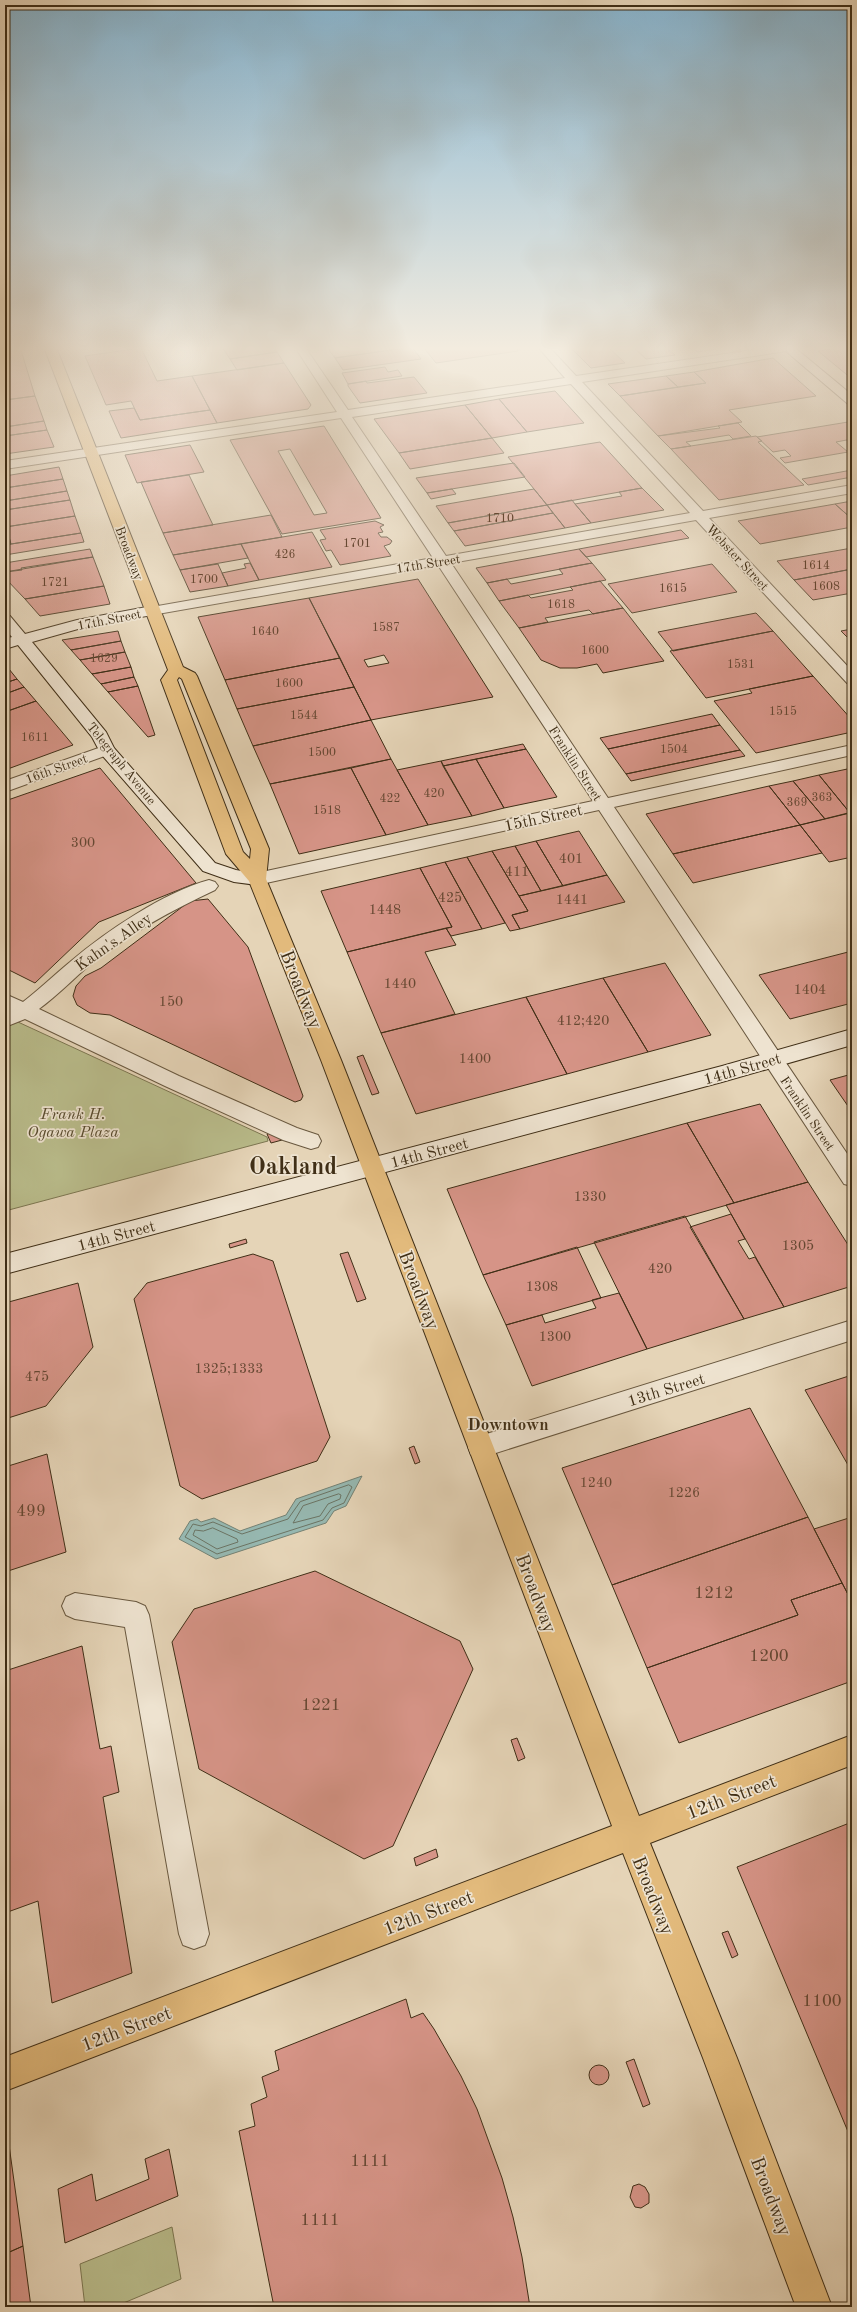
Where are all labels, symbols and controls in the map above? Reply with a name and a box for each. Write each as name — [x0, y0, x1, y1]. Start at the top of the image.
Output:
house number: 1710 — [486, 513, 514, 525]
street label: Webster Street — [703, 523, 771, 594]
street label: Broadway — [112, 525, 145, 582]
house number: 1701 — [343, 538, 371, 550]
house number: 426 — [275, 549, 295, 561]
street label: 17th Street — [395, 553, 462, 576]
house number: 1614 — [802, 560, 830, 572]
house number: 1700 — [190, 574, 218, 586]
house number: 1721 — [41, 577, 69, 589]
house number: 1608 — [812, 581, 840, 593]
house number: 1615 — [659, 582, 687, 595]
house number: 1618 — [547, 599, 575, 611]
street label: 17th Street — [76, 608, 143, 633]
house number: 1587 — [372, 621, 400, 634]
house number: 1640 — [251, 626, 279, 638]
house number: 1600 — [581, 645, 609, 657]
house number: 1629 — [90, 653, 118, 665]
house number: 1531 — [727, 658, 755, 671]
house number: 1600 — [275, 678, 303, 690]
house number: 1515 — [769, 705, 797, 718]
house number: 1544 — [290, 709, 318, 722]
street label: Telegraph Avenue — [84, 720, 158, 807]
street label: Franklin Street — [546, 724, 604, 804]
house number: 1611 — [21, 732, 49, 744]
house number: 1504 — [660, 743, 688, 756]
house number: 1500 — [308, 746, 336, 759]
street label: 16th Street — [24, 752, 90, 787]
house number: 420 — [424, 788, 444, 800]
house number: 363 — [812, 792, 832, 804]
house number: 422 — [380, 793, 400, 805]
house number: 369 — [787, 797, 807, 809]
street label: 15th Street — [503, 803, 584, 835]
house number: 1518 — [313, 804, 341, 817]
house number: 300 — [71, 836, 95, 850]
house number: 401 — [559, 852, 583, 866]
house number: 411 — [505, 865, 529, 879]
house number: 425 — [438, 891, 462, 905]
house number: 1441 — [556, 893, 588, 907]
house number: 1448 — [369, 903, 401, 917]
street label: Kahn's Alley — [73, 910, 156, 975]
street label: Broadway — [275, 948, 324, 1032]
house number: 1440 — [384, 977, 416, 991]
house number: 1404 — [794, 983, 826, 997]
house number: 150 — [159, 995, 183, 1009]
house number: 412;420 — [557, 1014, 609, 1028]
street label: 14th Street — [702, 1051, 783, 1089]
house number: 1400 — [459, 1052, 491, 1066]
street label: Franklin Street — [777, 1074, 837, 1154]
park label: Frank H. Ogawa Plaza — [27, 1107, 119, 1141]
street label: 14th Street — [389, 1136, 470, 1172]
district label: Oakland — [249, 1156, 337, 1180]
house number: 1330 — [574, 1190, 606, 1204]
street label: 14th Street — [76, 1219, 157, 1255]
house number: 1305 — [782, 1239, 814, 1253]
street label: Broadway — [394, 1249, 441, 1333]
house number: 420 — [648, 1262, 672, 1276]
house number: 1308 — [526, 1280, 558, 1294]
house number: 1300 — [539, 1330, 571, 1344]
house number: 1325;1333 — [195, 1362, 263, 1376]
house number: 475 — [25, 1370, 49, 1384]
street label: 13th Street — [626, 1371, 707, 1410]
district label: Downtown — [467, 1417, 549, 1434]
house number: 1240 — [580, 1476, 612, 1490]
house number: 1226 — [668, 1486, 700, 1500]
house number: 499 — [16, 1503, 46, 1520]
street label: Broadway — [511, 1552, 558, 1636]
house number: 1212 — [694, 1585, 734, 1602]
house number: 1200 — [749, 1648, 789, 1665]
house number: 1221 — [301, 1697, 341, 1714]
street label: 12th Street — [684, 1772, 780, 1824]
street label: Broadway — [627, 1854, 676, 1938]
street label: 12th Street — [381, 1888, 477, 1940]
house number: 1100 — [802, 1993, 842, 2010]
street label: 12th Street — [79, 2004, 175, 2056]
house number: 1111 — [350, 2153, 390, 2170]
street label: Broadway — [746, 2155, 793, 2239]
house number: 1111 — [300, 2212, 340, 2229]

